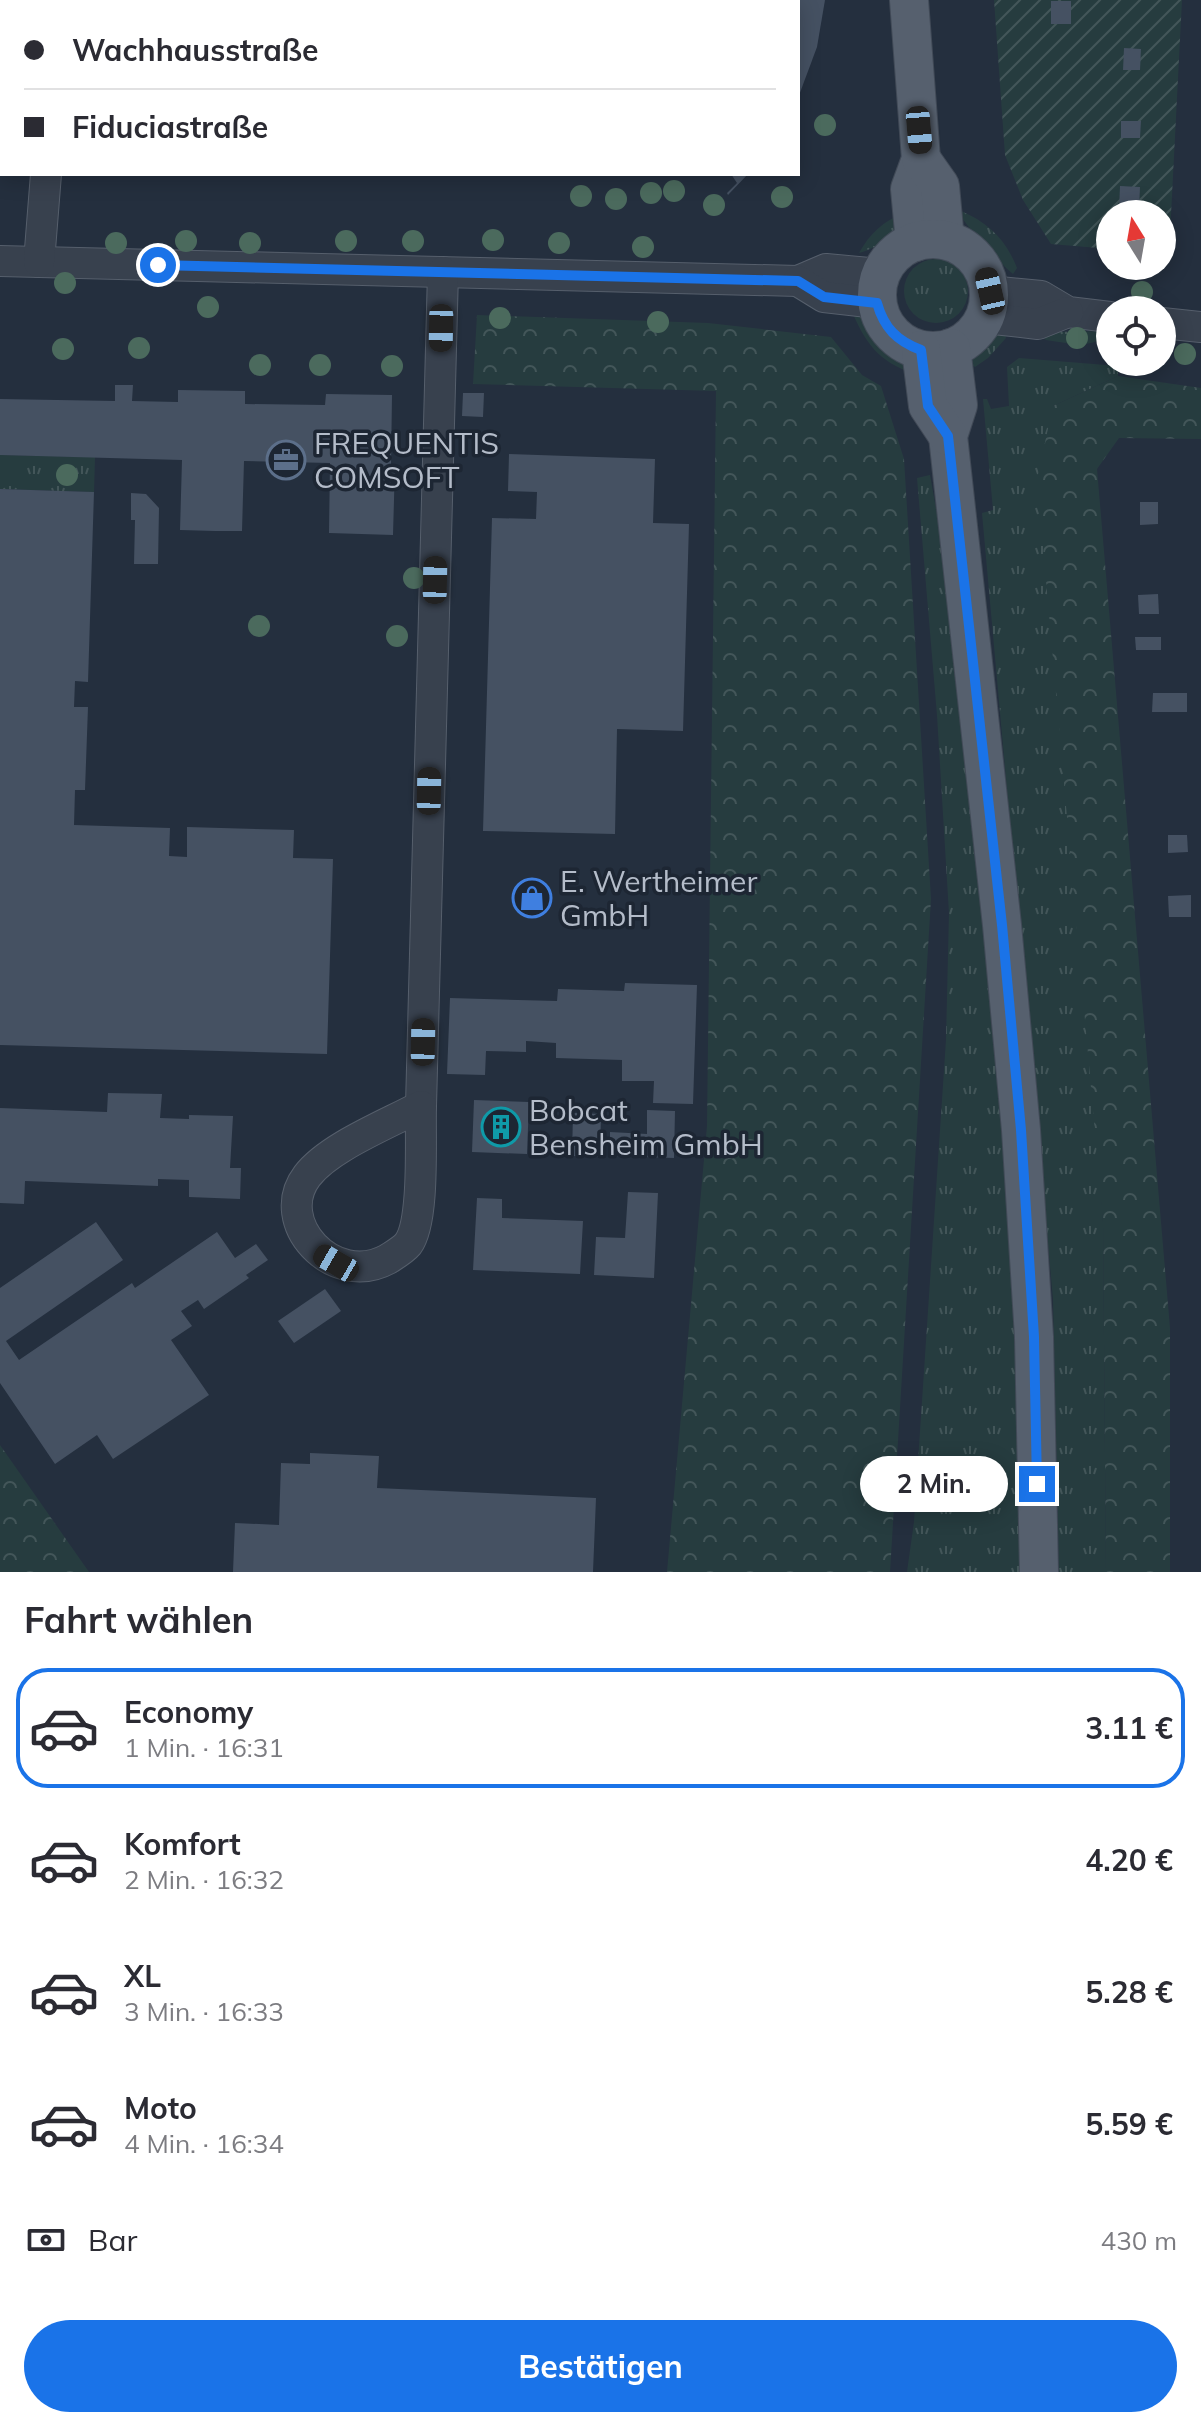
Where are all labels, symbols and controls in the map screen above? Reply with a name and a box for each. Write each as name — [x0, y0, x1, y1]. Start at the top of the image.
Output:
text: Wachhausstraße — [72, 31, 318, 69]
car — [905, 105, 933, 155]
text: Fiduciastraße — [72, 108, 268, 146]
north arrow — [1096, 200, 1176, 280]
map controls — [1096, 200, 1176, 376]
route start — [140, 247, 176, 283]
car — [973, 265, 1007, 317]
button: locate — [1096, 296, 1176, 376]
car — [429, 304, 453, 352]
place label: FREQUENTIS COMSOFT — [314, 424, 499, 496]
office icon: FREQUENTIS COMSOFT — [265, 439, 307, 481]
car — [423, 556, 447, 604]
car — [417, 767, 441, 815]
place label: E. Wertheimer GmbH — [560, 862, 757, 934]
shop icon: E. Wertheimer GmbH — [511, 877, 553, 919]
car — [411, 1018, 435, 1066]
place label: Bobcat Bensheim GmbH — [529, 1091, 763, 1163]
building icon: Bobcat Bensheim GmbH — [480, 1106, 522, 1148]
car — [309, 1241, 363, 1285]
callout: 2 Min. — [861, 1456, 1009, 1512]
route end — [1019, 1466, 1055, 1502]
text: 2 Min. — [897, 1467, 971, 1500]
text: Fahrt wählen — [24, 1597, 253, 1642]
icon: car — [28, 1692, 100, 1764]
text: Economy — [124, 1693, 253, 1731]
text: 3.11 € — [1085, 1709, 1173, 1747]
text: 1 Min. · 16:31 — [124, 1731, 284, 1764]
icon: car — [28, 1824, 100, 1896]
text: Komfort — [124, 1825, 241, 1863]
text: 4.20 € — [1085, 1841, 1173, 1879]
text: 2 Min. · 16:32 — [124, 1863, 284, 1896]
icon: car — [28, 1956, 100, 2028]
text: XL — [124, 1957, 161, 1995]
text: 5.28 € — [1085, 1973, 1173, 2011]
text: 3 Min. · 16:33 — [124, 1995, 284, 2028]
icon: car — [28, 2088, 100, 2160]
text: Moto — [124, 2089, 197, 2127]
text: 5.59 € — [1085, 2105, 1173, 2143]
text: 4 Min. · 16:34 — [124, 2127, 284, 2160]
icon: cash — [24, 2218, 68, 2262]
text: Bar — [88, 2221, 137, 2259]
text: 430 m — [1101, 2224, 1177, 2257]
button: Bestätigen — [24, 2320, 1177, 2412]

